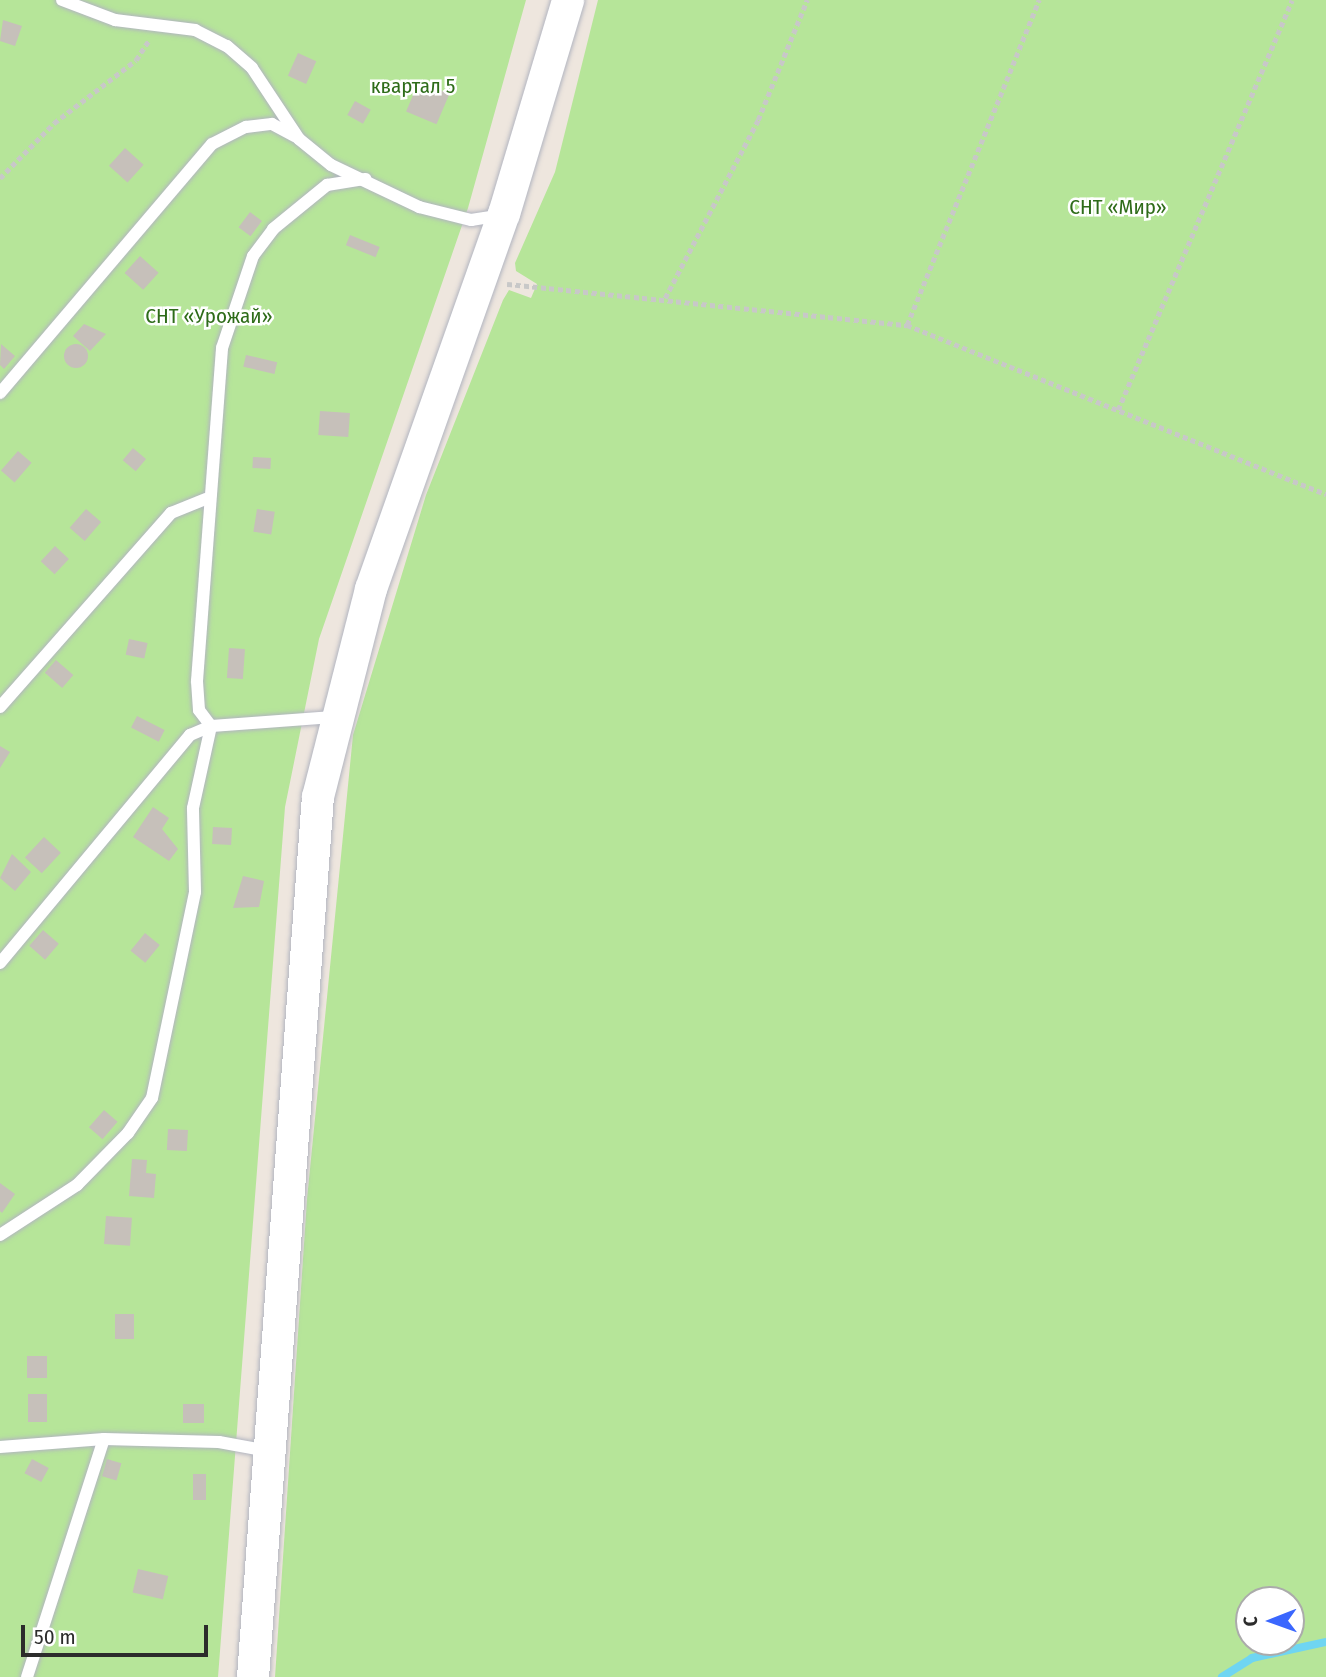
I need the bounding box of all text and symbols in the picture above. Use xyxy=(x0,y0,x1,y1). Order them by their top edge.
park label: квартал 5 xyxy=(371,73,455,99)
park label: СНТ «Мир» xyxy=(1069,194,1167,220)
park label: СНТ «Урожай» xyxy=(145,303,273,329)
north arrow xyxy=(1235,1586,1305,1656)
scale bar xyxy=(24,1610,212,1654)
text: С xyxy=(1239,1616,1262,1627)
text: 50 m xyxy=(34,1624,76,1650)

